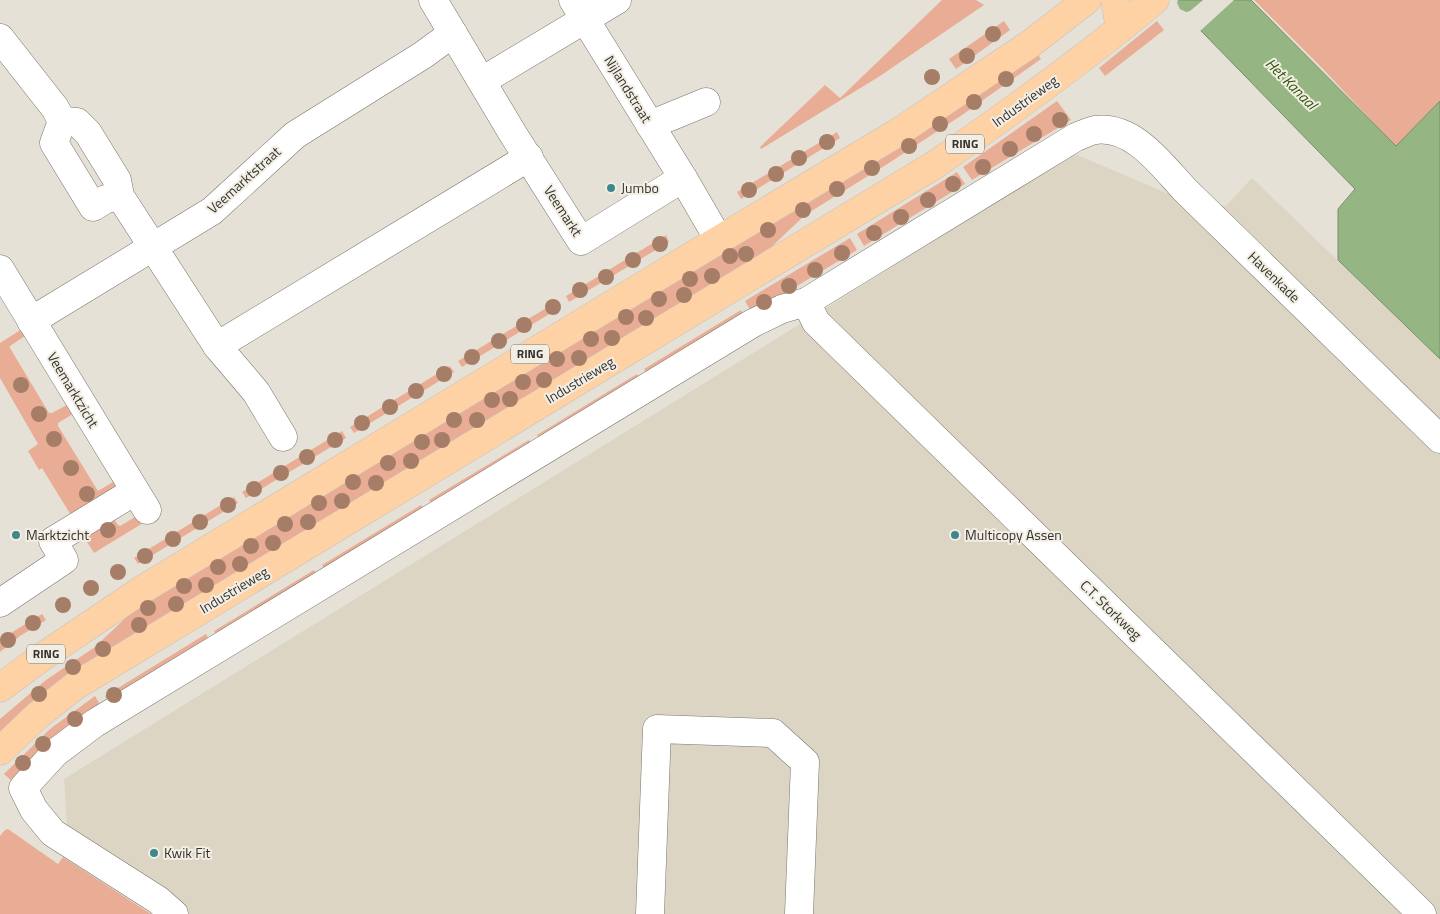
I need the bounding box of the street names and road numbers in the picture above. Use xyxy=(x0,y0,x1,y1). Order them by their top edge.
street label: Nijlandstraat xyxy=(599,51,658,127)
street label: Industrieweg xyxy=(987,69,1062,132)
road number: RING xyxy=(946,134,984,154)
street label: Veemarktstraat xyxy=(202,141,285,218)
street label: Veemarkt xyxy=(539,181,588,240)
street label: Havenkade xyxy=(1243,246,1305,307)
road number: RING xyxy=(511,344,549,364)
street label: Veemarktzicht xyxy=(43,348,104,432)
street label: Industrieweg xyxy=(541,351,618,408)
street label: Industrieweg xyxy=(195,561,272,618)
street label: C.T. Storkweg xyxy=(1076,575,1147,644)
road number: RING xyxy=(27,644,65,664)

